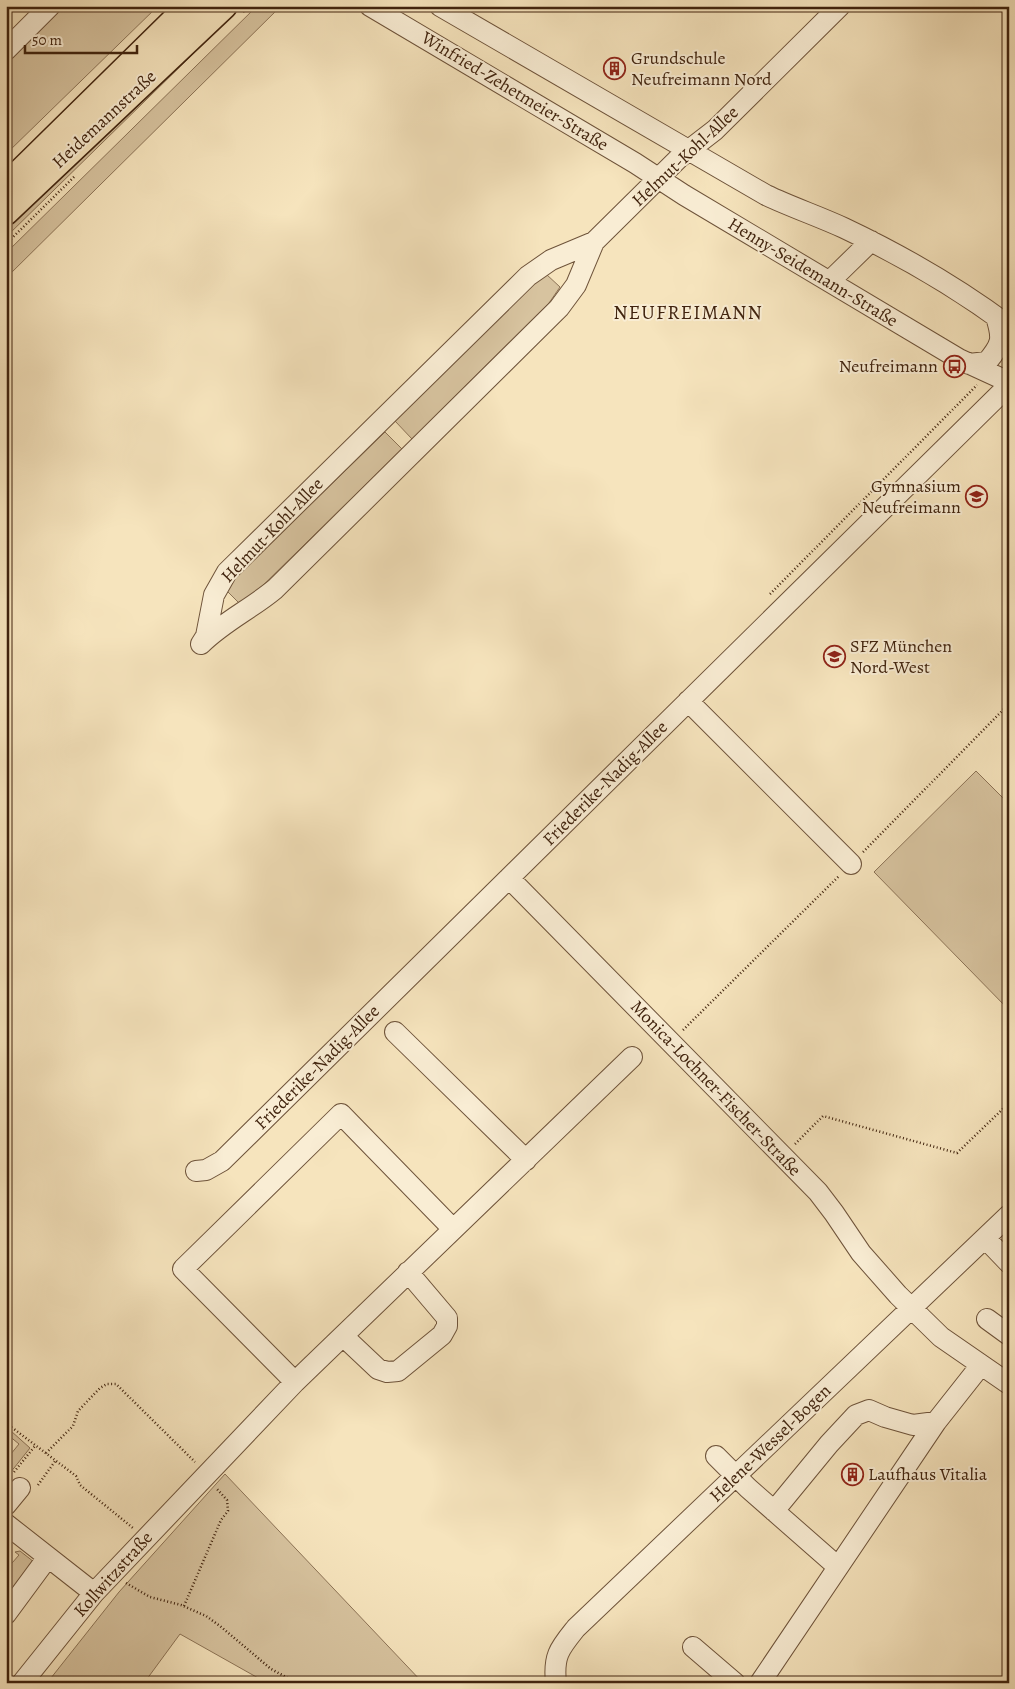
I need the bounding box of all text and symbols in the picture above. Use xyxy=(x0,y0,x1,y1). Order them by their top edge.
scale bar xyxy=(25,22,138,54)
street label: Winfried-Zehetmeier-Straße xyxy=(416,25,613,156)
text: 50 m xyxy=(32,30,62,50)
place label: Grundschule Neufreimann Nord xyxy=(631,46,772,91)
building icon: Grundschule Neufreimann Nord xyxy=(603,56,627,80)
street label: Heidemannstraße xyxy=(47,64,161,174)
street label: Helmut-Kohl-Allee xyxy=(627,100,743,212)
street label: Henny-Seidemann-Straße xyxy=(724,212,902,332)
district label: NEUFREIMANN xyxy=(613,299,763,326)
place label: Neufreimann xyxy=(839,354,938,378)
bus stop icon: Neufreimann xyxy=(942,354,966,378)
street label: Helmut-Kohl-Allee xyxy=(216,472,328,588)
place label: Gymnasium Neufreimann xyxy=(862,474,961,519)
school or university icon: Gymnasium Neufreimann xyxy=(965,484,989,508)
place label: SFZ München Nord-West xyxy=(850,634,952,679)
school or university icon: SFZ München Nord-West xyxy=(822,644,846,668)
street label: Friederike-Nadig-Allee xyxy=(537,715,673,851)
street label: Monica-Lochner-Fischer-Straße xyxy=(625,995,807,1181)
street label: Friederike-Nadig-Allee xyxy=(249,999,385,1135)
street label: Helene-Wessel-Bogen xyxy=(704,1379,836,1507)
building icon: Laufhaus Vitalia xyxy=(840,1462,864,1486)
place label: Laufhaus Vitalia xyxy=(868,1462,988,1486)
street label: Kollwitzstraße xyxy=(68,1526,158,1622)

